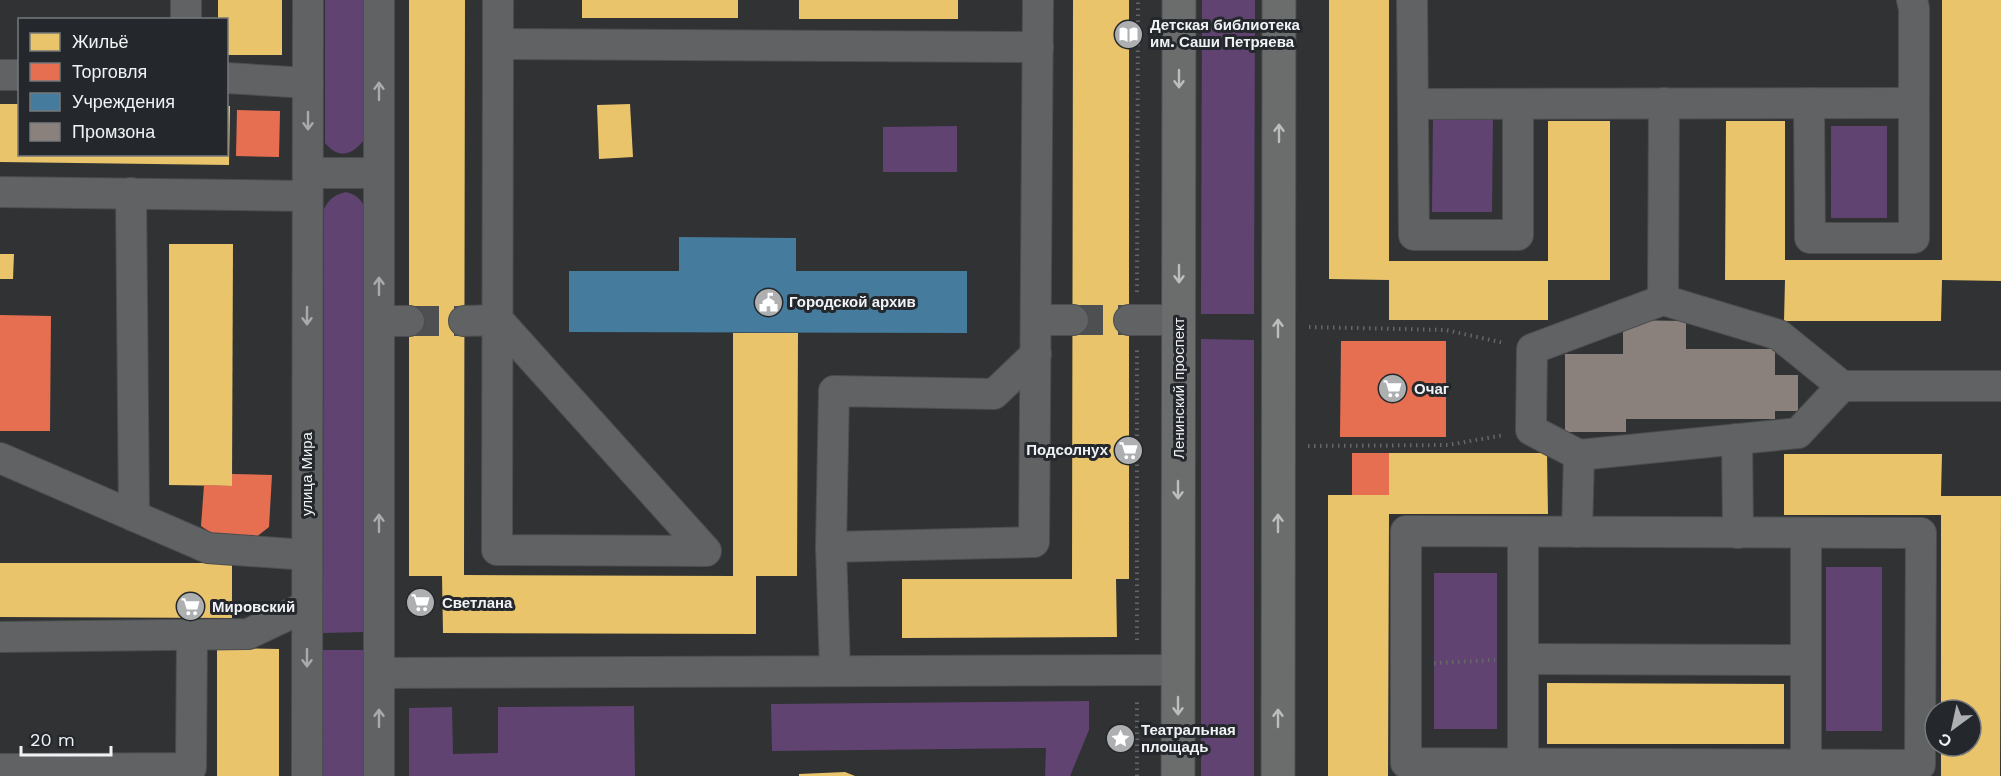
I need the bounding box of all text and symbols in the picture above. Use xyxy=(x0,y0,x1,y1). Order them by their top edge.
place label: Детская библиотека им. Саши Петряева xyxy=(1150,16,1301,51)
legend xyxy=(18,18,228,156)
library icon: Детская библиотека им. Саши Петряева xyxy=(1113,18,1145,50)
text: Жильё xyxy=(72,31,129,52)
text: Торговля xyxy=(72,61,147,82)
one-way arrow xyxy=(1173,69,1185,89)
one-way arrow xyxy=(373,81,385,101)
text: Учреждения xyxy=(72,91,175,112)
one-way arrow xyxy=(302,111,314,131)
text: Промзона xyxy=(72,121,156,142)
one-way arrow xyxy=(1273,123,1285,143)
one-way arrow xyxy=(1173,264,1185,284)
one-way arrow xyxy=(373,276,385,296)
public building icon: Городской архив xyxy=(752,286,784,318)
place label: Городской архив xyxy=(789,293,916,311)
one-way arrow xyxy=(301,306,313,326)
street label: Ленинский проспект xyxy=(1170,317,1188,459)
one-way arrow xyxy=(1272,318,1284,338)
supermarket icon: Очаг xyxy=(1377,373,1409,405)
place label: Очаг xyxy=(1414,380,1449,398)
street label: улица Мира xyxy=(298,431,316,516)
supermarket icon: Подсолнух xyxy=(1113,434,1145,466)
place label: Подсолнух xyxy=(1026,441,1109,459)
one-way arrow xyxy=(1172,480,1184,500)
one-way arrow xyxy=(373,513,385,533)
one-way arrow xyxy=(1272,513,1284,533)
supermarket icon: Светлана xyxy=(405,587,437,619)
supermarket icon: Мировский xyxy=(175,591,207,623)
place label: Светлана xyxy=(442,594,513,612)
place label: Мировский xyxy=(212,598,295,616)
one-way arrow xyxy=(301,648,313,668)
one-way arrow xyxy=(1172,696,1184,716)
north arrow xyxy=(1923,698,1983,758)
one-way arrow xyxy=(373,708,385,728)
one-way arrow xyxy=(1272,708,1284,728)
scale bar xyxy=(21,719,111,757)
place label: Театральная площадь xyxy=(1141,721,1236,756)
place icon: Театральная площадь xyxy=(1104,723,1136,755)
text: 20 m xyxy=(30,729,75,750)
text: С xyxy=(1935,729,1955,751)

